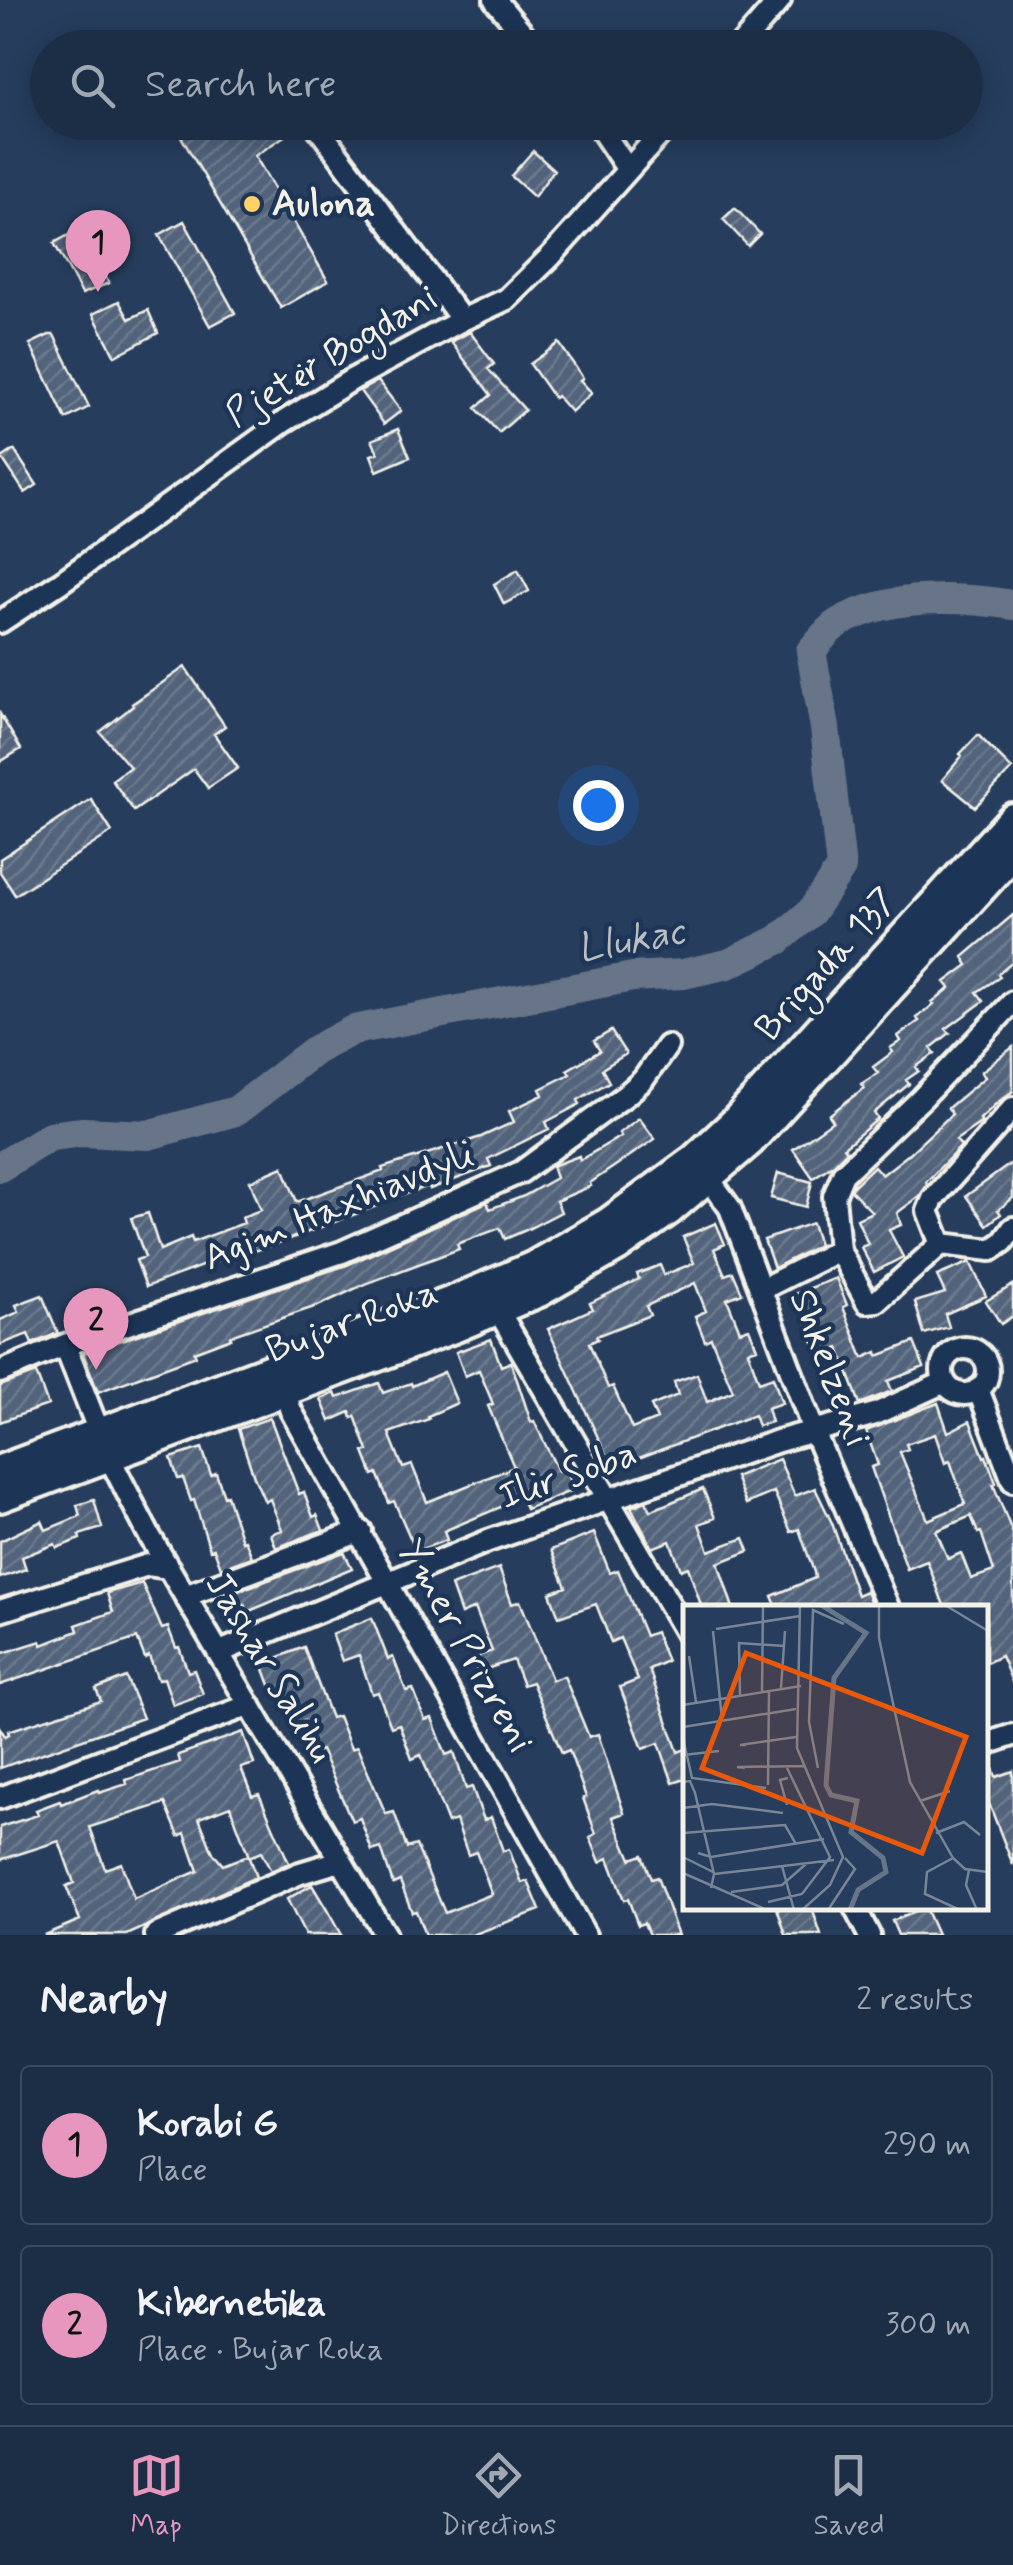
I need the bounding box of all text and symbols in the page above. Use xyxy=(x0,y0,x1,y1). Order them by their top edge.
search box xyxy=(30,30,983,140)
icon: search xyxy=(65,58,120,113)
text: Search here xyxy=(145,61,336,110)
place label: Aulona xyxy=(272,180,375,229)
marker: Aulona xyxy=(241,193,263,215)
pin: 1 xyxy=(66,210,130,292)
street label: Pjetër Bogdani xyxy=(217,274,449,443)
your location xyxy=(573,780,624,831)
street label: Brigada 137 xyxy=(745,878,912,1055)
water label: Llukac xyxy=(573,906,690,976)
street label: Agim Haxhiavdyli xyxy=(196,1130,482,1284)
street label: Bujar Roka xyxy=(259,1268,445,1376)
street label: Shkelzeni xyxy=(777,1283,881,1453)
pin: 2 xyxy=(64,1288,128,1370)
street label: Ilir Soba xyxy=(493,1430,643,1522)
street label: Ymer Prizreni xyxy=(386,1530,544,1762)
street label: Jashar Salihu xyxy=(193,1564,345,1772)
inset map xyxy=(683,1605,988,1910)
text: Nearby xyxy=(40,1973,168,2028)
text: 2 results xyxy=(856,1979,973,2021)
text: Korabi G xyxy=(137,2100,278,2149)
text: 1 xyxy=(67,2124,82,2166)
text: 290 m xyxy=(883,2124,971,2166)
text: Place xyxy=(137,2149,207,2191)
text: Kibernetika xyxy=(137,2280,326,2329)
text: 2 xyxy=(67,2304,82,2346)
text: 300 m xyxy=(885,2304,971,2346)
text: Place · Bujar Roka xyxy=(137,2329,383,2371)
tab: Map xyxy=(129,2448,184,2545)
tab: Directions xyxy=(441,2448,556,2545)
tab: Saved xyxy=(814,2448,884,2545)

